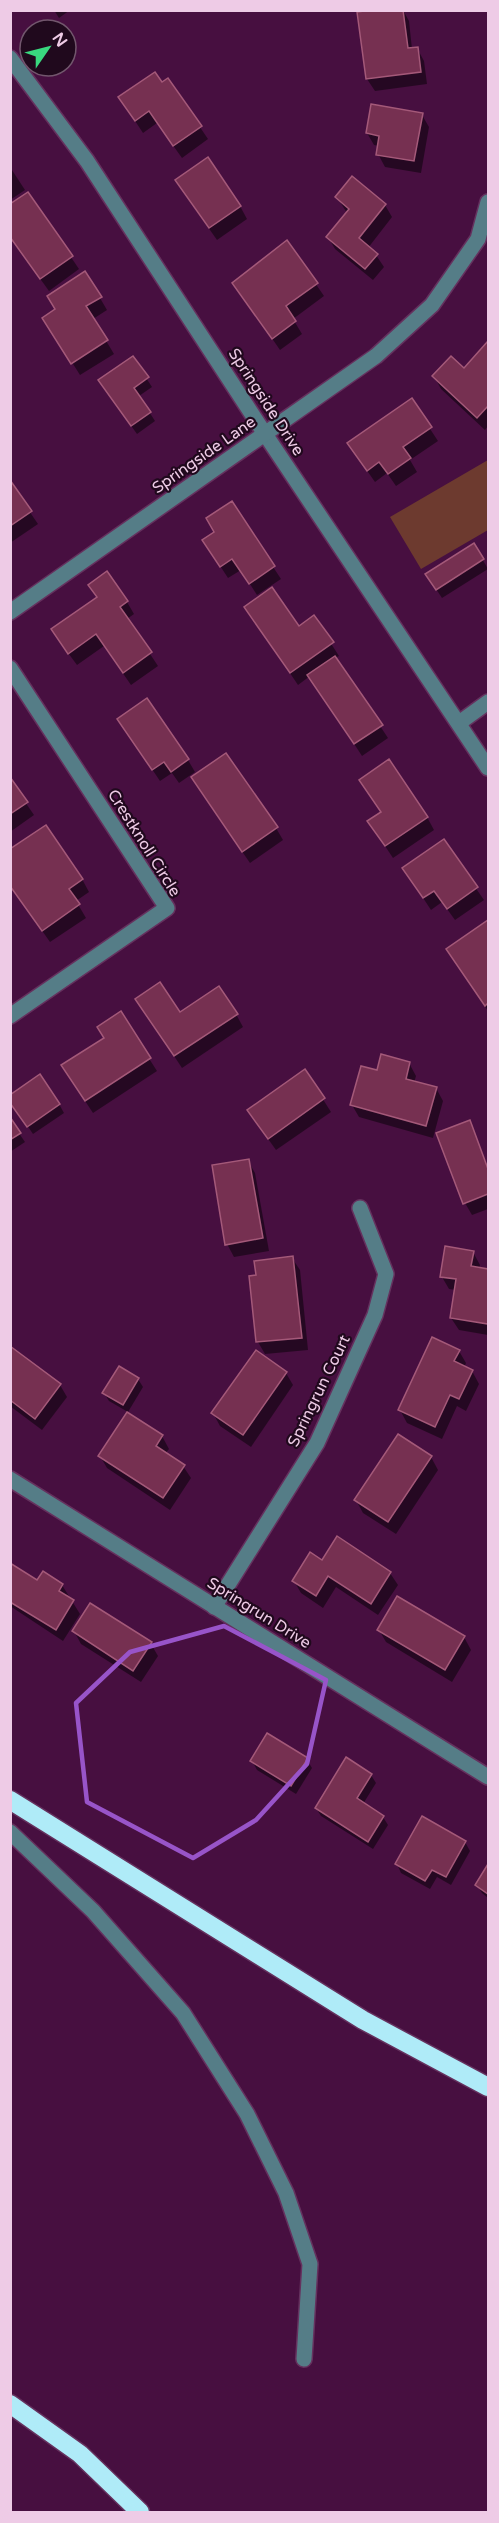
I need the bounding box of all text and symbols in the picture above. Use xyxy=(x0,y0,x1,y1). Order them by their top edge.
north arrow xyxy=(18,18,78,78)
text: N xyxy=(48,29,71,51)
street label: Springside Drive xyxy=(224,344,308,460)
street label: Springside Lane xyxy=(148,412,260,498)
street label: Crestknoll Circle xyxy=(103,786,185,900)
street label: Springrun Court xyxy=(283,1332,355,1450)
street label: Springrun Drive xyxy=(203,1573,315,1653)

